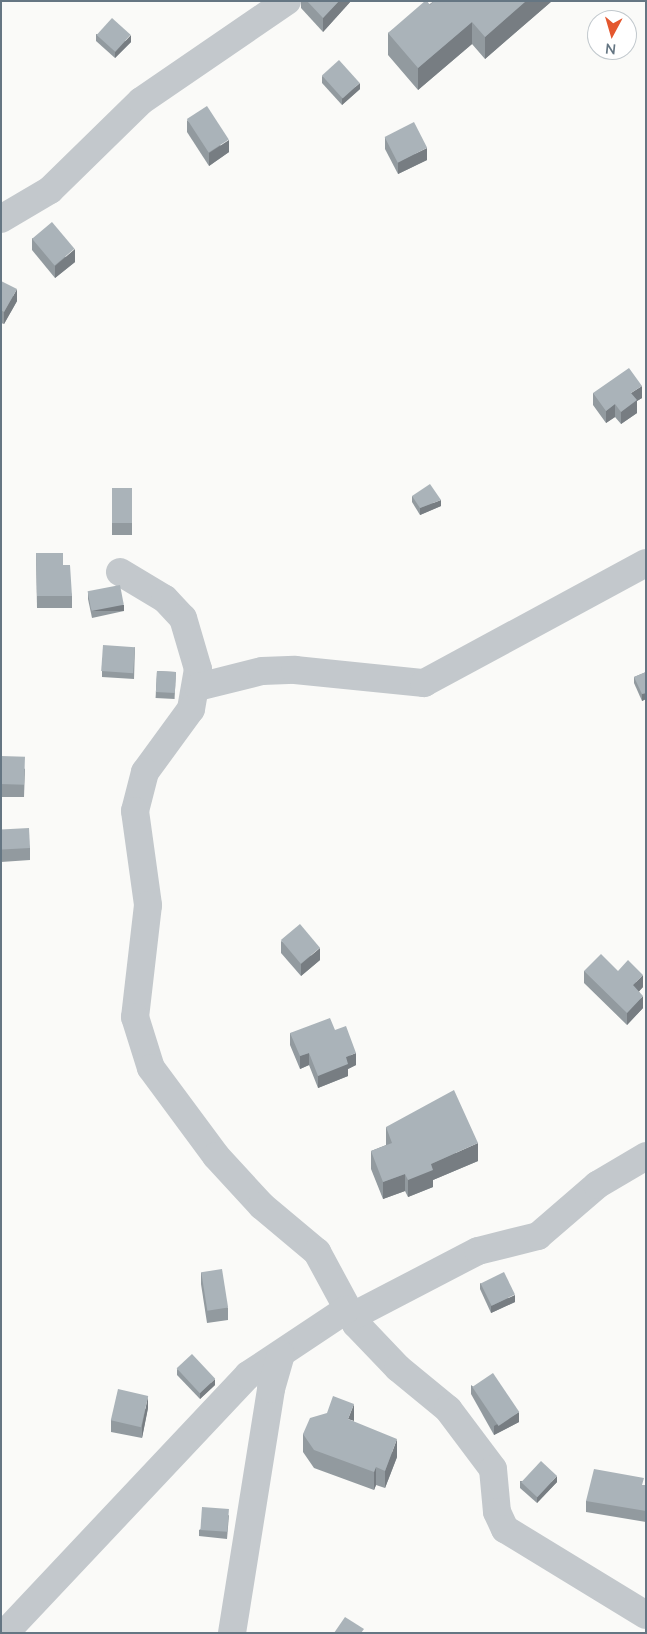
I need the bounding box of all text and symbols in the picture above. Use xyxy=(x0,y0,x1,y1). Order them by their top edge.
north arrow xyxy=(587,10,637,60)
text: N xyxy=(604,40,617,58)

